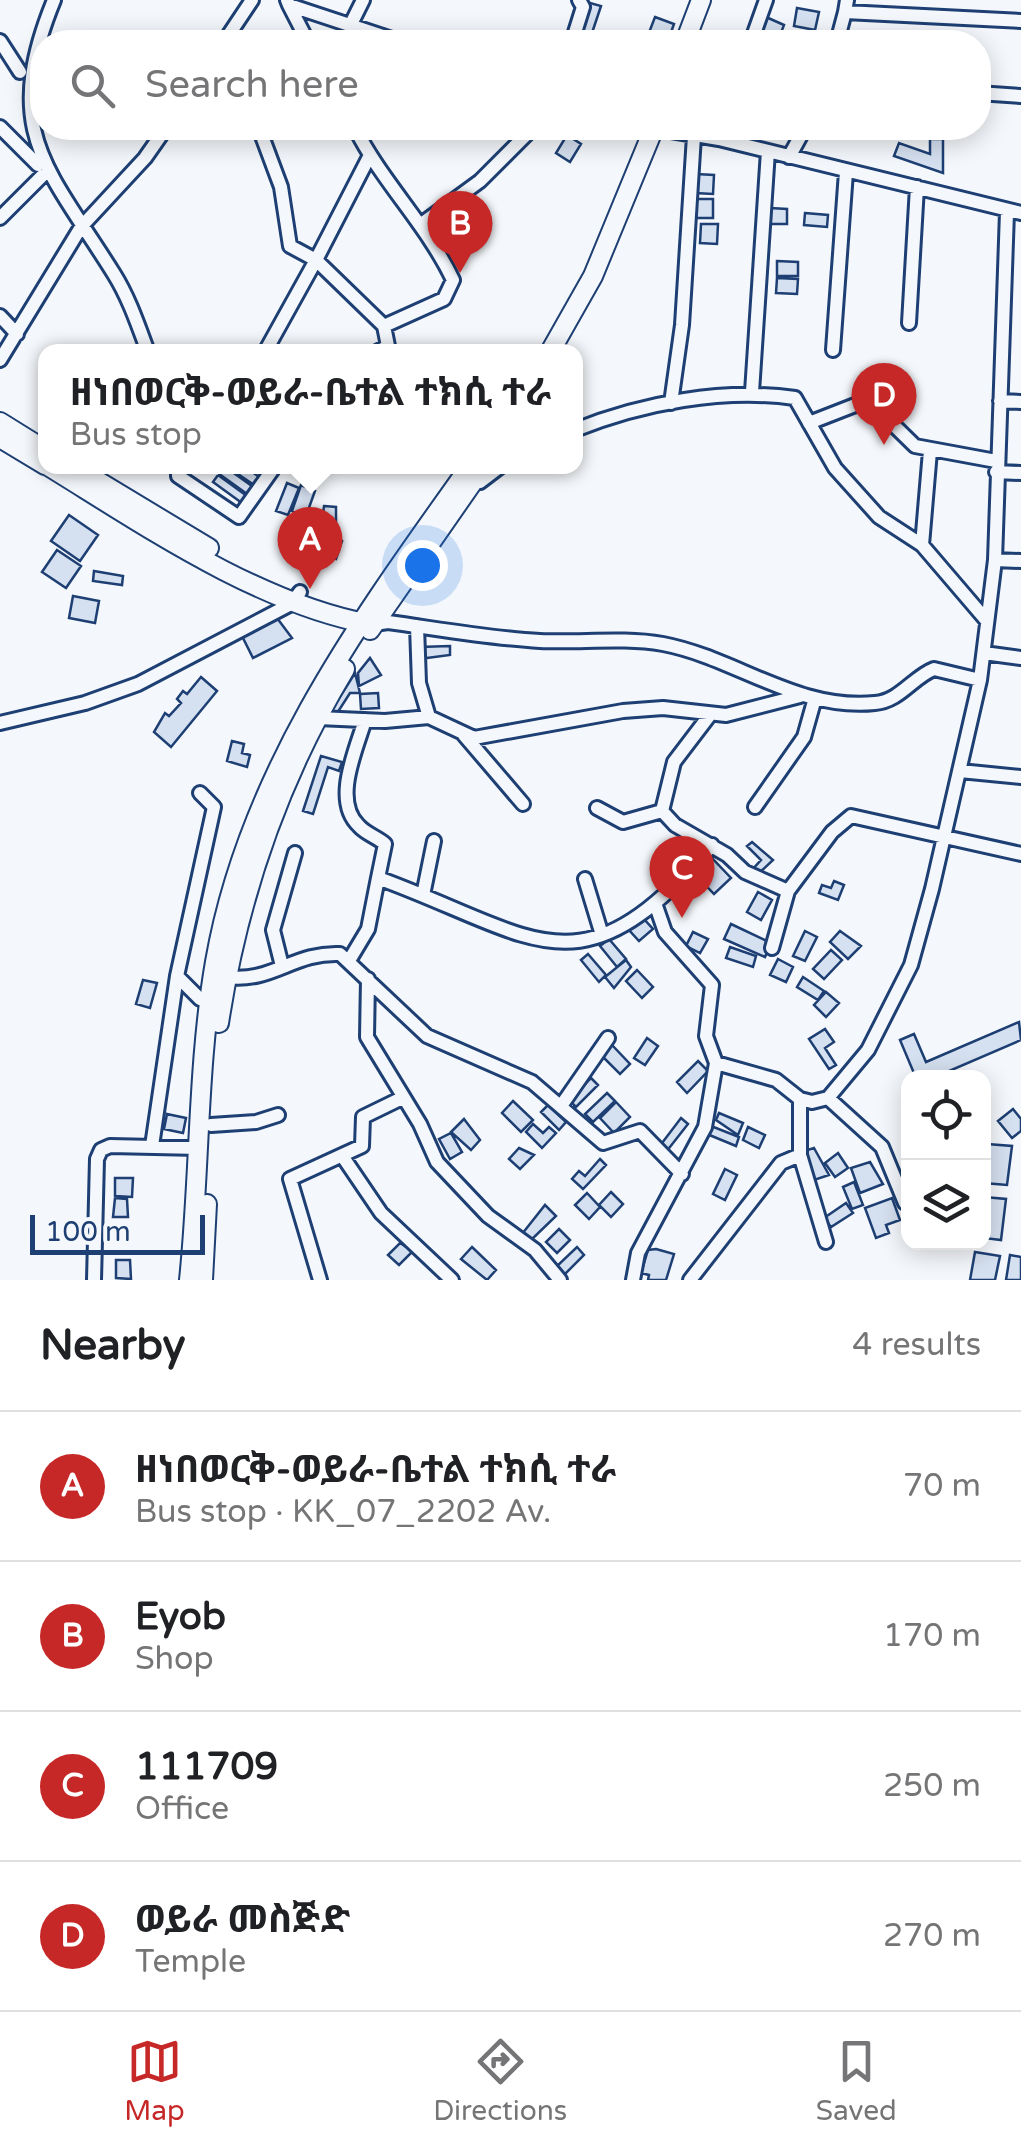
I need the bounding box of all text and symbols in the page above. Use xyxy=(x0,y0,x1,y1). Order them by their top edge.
search box xyxy=(30,30,991,140)
icon: search xyxy=(65,58,120,113)
text: Search here xyxy=(145,62,359,108)
pin: B xyxy=(428,190,492,273)
popup xyxy=(38,344,583,474)
pin: D xyxy=(852,362,916,445)
text: ዘነበወርቅ-ወይራ-ቤተል ተክሲ ተራ xyxy=(70,370,551,416)
text: Bus stop xyxy=(70,416,202,454)
pin: A xyxy=(278,506,342,589)
your location xyxy=(397,540,448,591)
pin: C xyxy=(650,836,714,918)
map controls xyxy=(901,1070,991,1250)
button: locate xyxy=(901,1070,991,1160)
button: layers xyxy=(901,1160,991,1250)
scale bar xyxy=(30,1210,205,1254)
text: 100 m xyxy=(45,1215,131,1249)
text: Nearby xyxy=(40,1320,185,1371)
text: 4 results xyxy=(852,1326,981,1364)
text: ዘነበወርቅ-ወይራ-ቤተል ተክሲ ተራ xyxy=(135,1447,616,1493)
text: A xyxy=(61,1467,84,1505)
text: 70 m xyxy=(903,1467,981,1505)
text: Bus stop · KK_07_2202 Av. xyxy=(135,1493,551,1531)
text: Eyob xyxy=(135,1594,226,1640)
text: B xyxy=(61,1617,84,1655)
text: 170 m xyxy=(883,1617,981,1655)
text: Shop xyxy=(135,1640,214,1678)
text: 111709 xyxy=(135,1744,278,1790)
text: C xyxy=(61,1767,84,1805)
text: 250 m xyxy=(883,1767,981,1805)
text: Office xyxy=(135,1790,229,1828)
text: ወይራ መስጅድ xyxy=(135,1897,350,1943)
text: D xyxy=(60,1917,85,1955)
text: 270 m xyxy=(883,1917,981,1955)
text: Temple xyxy=(135,1943,246,1981)
tab: Map xyxy=(124,2034,185,2128)
tab: Directions xyxy=(433,2034,567,2128)
tab: Saved xyxy=(816,2034,897,2128)

